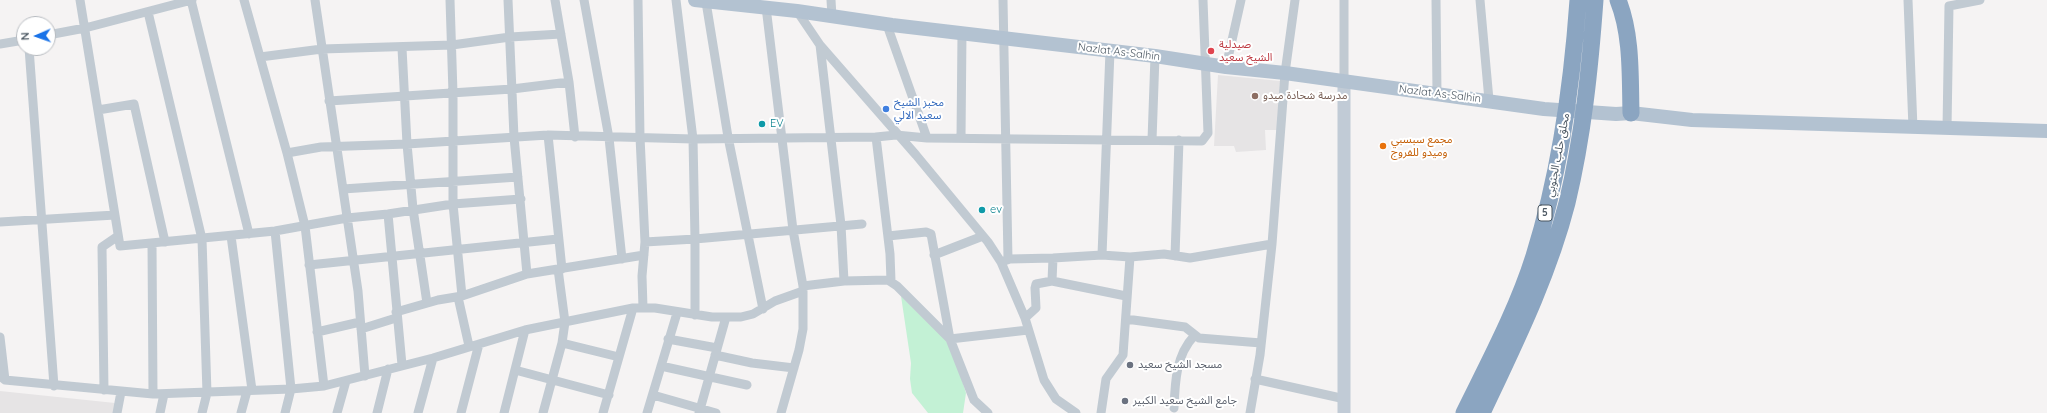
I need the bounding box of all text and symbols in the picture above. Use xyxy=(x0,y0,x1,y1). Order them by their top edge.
north arrow xyxy=(16,16,56,56)
text: N xyxy=(18,32,32,41)
place label: صيدلية الشيخ سعيد xyxy=(1219,38,1272,64)
street label: Nazlat As-Salhin xyxy=(1077,40,1161,64)
marker: صيدلية الشيخ سعيد xyxy=(1206,46,1216,56)
street label: Nazlat As-Salhin xyxy=(1398,82,1482,106)
place label: مدرسة شحادة ميدو xyxy=(1263,89,1347,103)
marker: مدرسة شحادة ميدو xyxy=(1250,91,1260,101)
place label: مخبز الشيخ سعيد الالي xyxy=(894,96,944,122)
marker: مخبز الشيخ سعيد الالي xyxy=(881,104,891,114)
street label: محلق حلب الجنوبي xyxy=(1543,112,1573,198)
place label: EV xyxy=(770,117,784,131)
marker: EV xyxy=(757,119,767,129)
place label: مجمع سبسبي وميدو للفروج xyxy=(1391,133,1453,159)
marker: مجمع سبسبي وميدو للفروج xyxy=(1378,141,1388,151)
place label: ev xyxy=(990,203,1002,217)
marker: ev xyxy=(977,205,987,215)
road number: 5 xyxy=(1538,205,1552,221)
place label: مسجد الشيخ سعيد xyxy=(1138,358,1222,372)
marker: مسجد الشيخ سعيد xyxy=(1125,360,1135,370)
place label: جامع الشيخ سعيد الكبير xyxy=(1133,394,1237,408)
marker: جامع الشيخ سعيد الكبير xyxy=(1120,396,1130,406)

